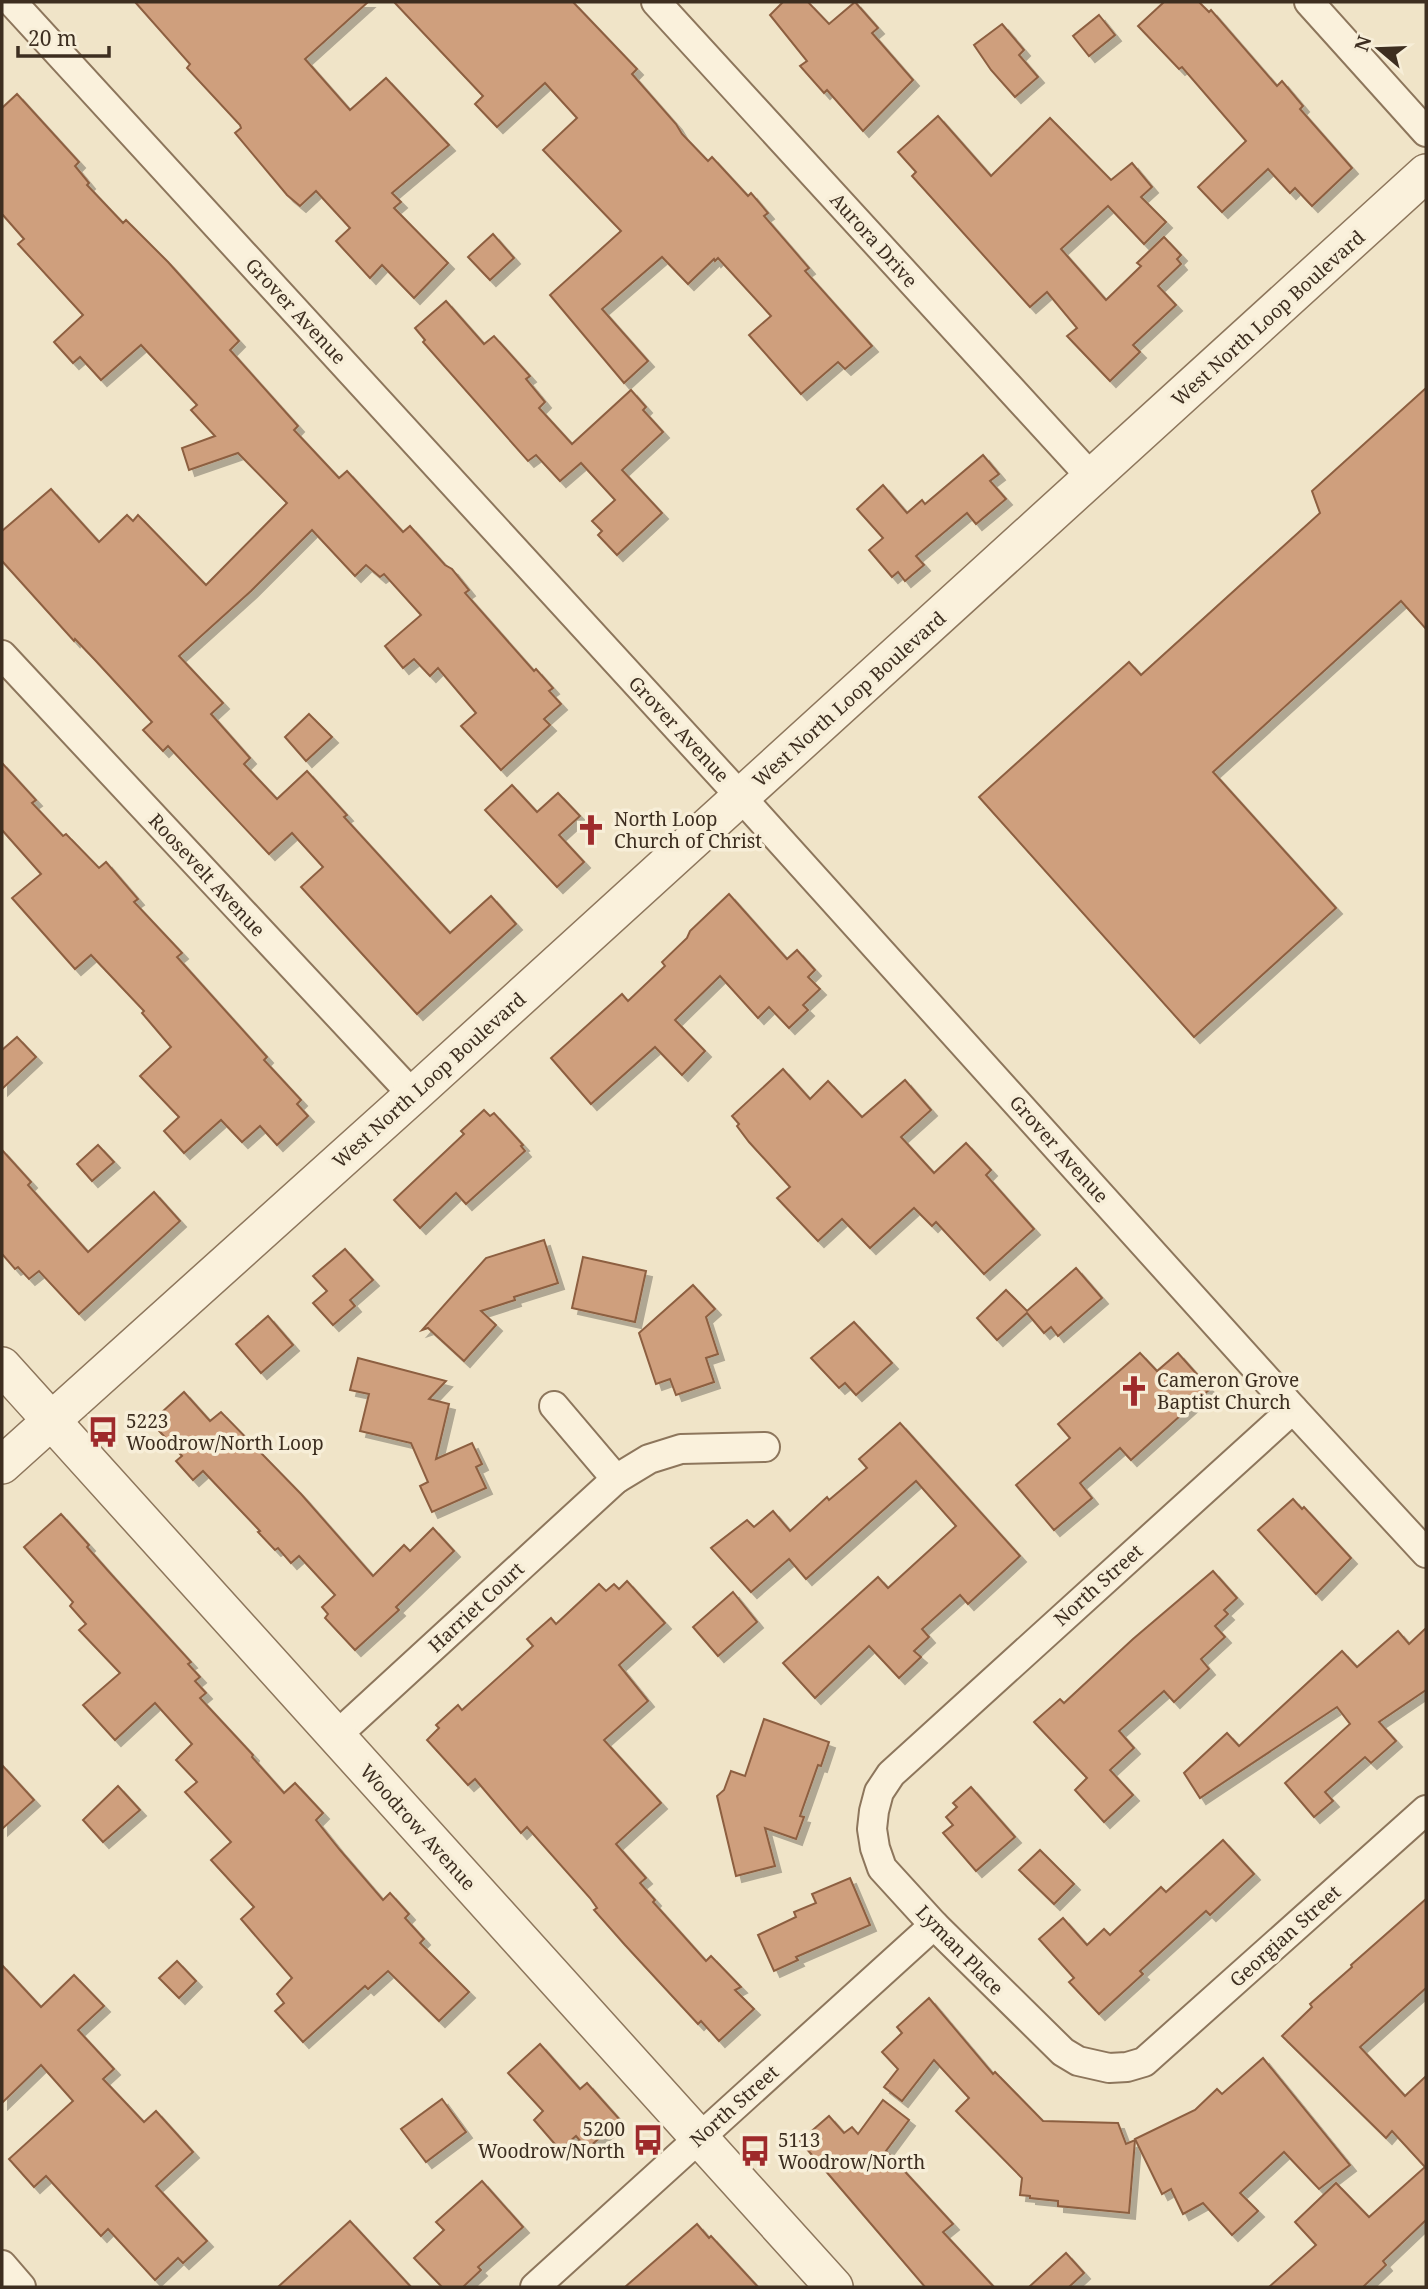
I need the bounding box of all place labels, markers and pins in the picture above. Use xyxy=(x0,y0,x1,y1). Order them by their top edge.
place label: North Loop Church of Christ xyxy=(614,806,762,854)
church icon: North Loop Church of Christ xyxy=(574,813,608,847)
place label: Cameron Grove Baptist Church xyxy=(1157,1367,1299,1415)
church icon: Cameron Grove Baptist Church xyxy=(1117,1374,1151,1408)
place label: 5223 Woodrow/North Loop xyxy=(126,1408,324,1456)
bus stop icon: 5223 Woodrow/North Loop xyxy=(86,1415,120,1449)
place label: 5200 Woodrow/North xyxy=(478,2116,625,2164)
bus stop icon: 5200 Woodrow/North xyxy=(631,2123,665,2157)
place label: 5113 Woodrow/North xyxy=(778,2127,925,2175)
bus stop icon: 5113 Woodrow/North xyxy=(738,2134,772,2168)

